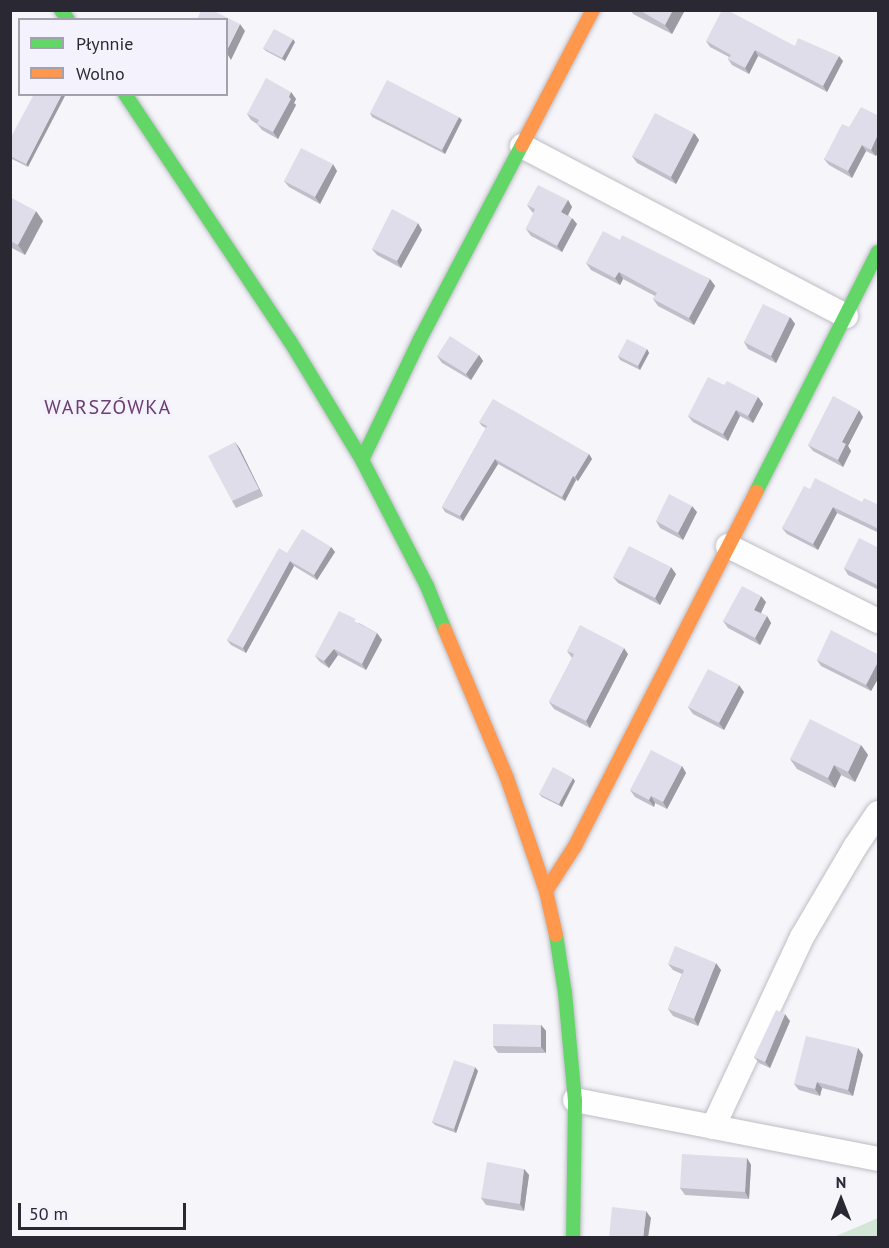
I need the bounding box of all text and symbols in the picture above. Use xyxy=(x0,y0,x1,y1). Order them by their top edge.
legend xyxy=(18,18,228,96)
text: Płynnie xyxy=(76,32,133,55)
text: Wolno xyxy=(76,62,125,85)
district label: WARSZÓWKA xyxy=(44,395,172,419)
north arrow xyxy=(811,1170,871,1230)
text: N xyxy=(836,1172,846,1192)
scale bar xyxy=(21,1191,189,1229)
text: 50 m xyxy=(29,1202,68,1225)

